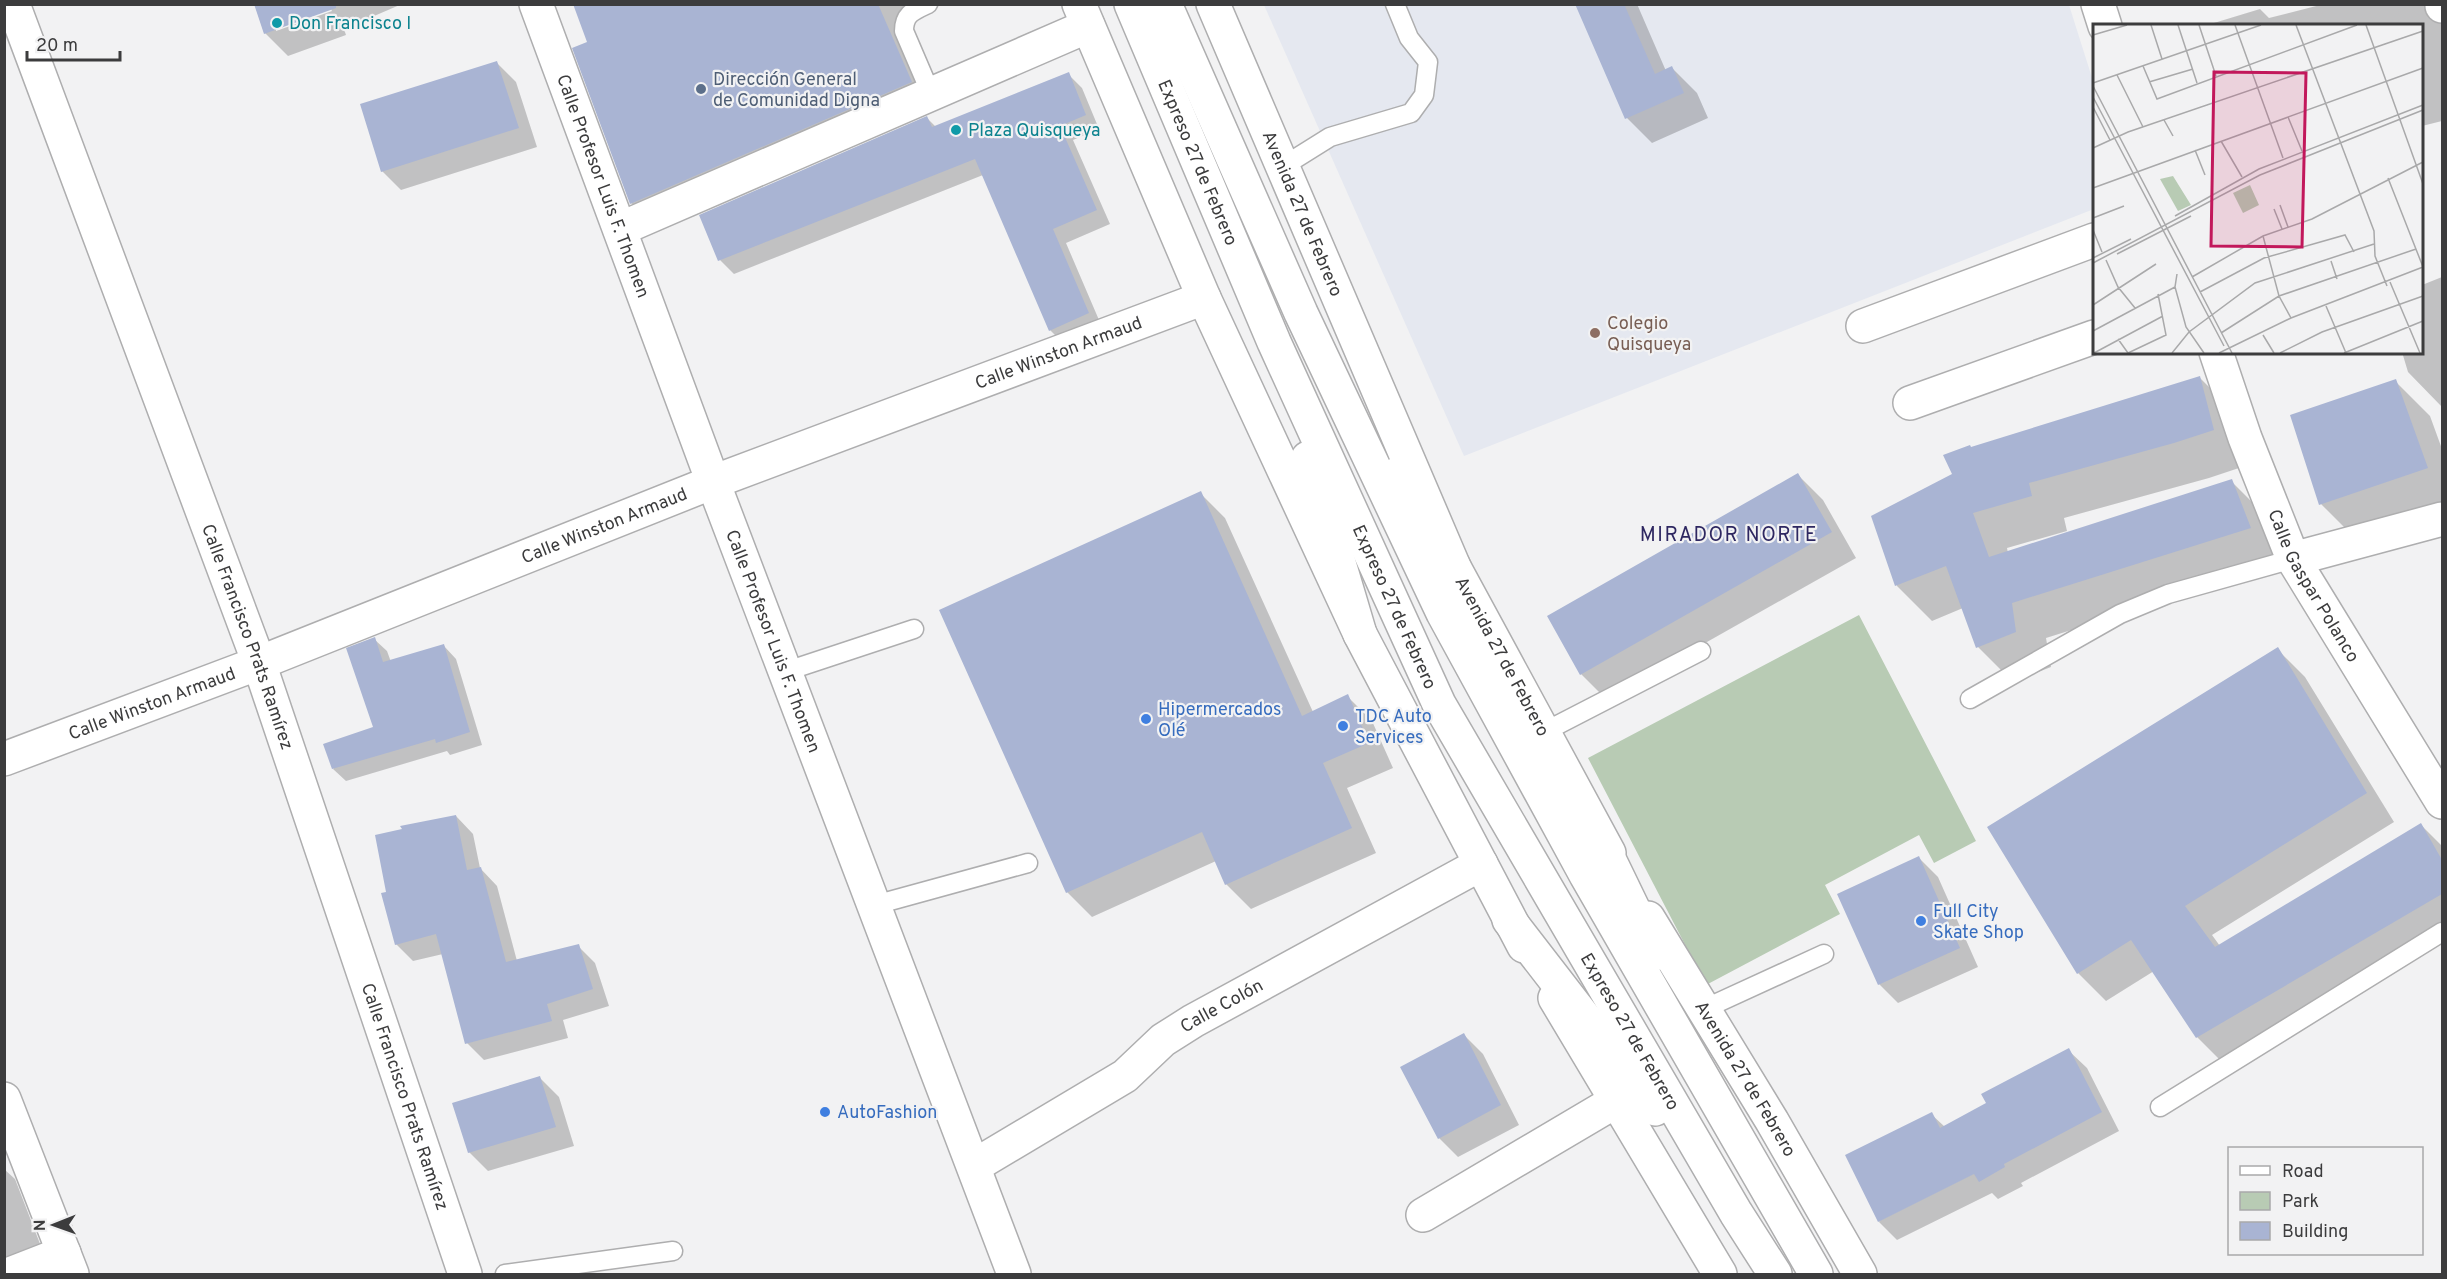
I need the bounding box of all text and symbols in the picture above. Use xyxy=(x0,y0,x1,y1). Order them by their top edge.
place label: Don Francisco I xyxy=(289,13,411,36)
marker: Don Francisco I xyxy=(270,16,284,30)
scale bar xyxy=(27,24,120,62)
inset map xyxy=(2093,24,2423,354)
text: 20 m xyxy=(36,35,78,58)
place label: Dirección General de Comunidad Digna xyxy=(713,69,880,113)
street label: Calle Profesor Luis F. Thomen xyxy=(550,71,654,301)
street label: Expreso 27 de Febrero xyxy=(1151,76,1242,250)
marker: Dirección General de Comunidad Digna xyxy=(694,82,708,96)
place label: Plaza Quisqueya xyxy=(968,120,1101,143)
marker: Plaza Quisqueya xyxy=(949,123,963,137)
street label: Avenida 27 de Febrero xyxy=(1256,128,1347,301)
street label: Calle Winston Armaud xyxy=(972,312,1146,396)
place label: Colegio Quisqueya xyxy=(1607,313,1691,357)
marker: Colegio Quisqueya xyxy=(1588,326,1602,340)
street label: Calle Winston Armaud xyxy=(518,483,691,570)
street label: Calle Gaspar Polanco xyxy=(2261,506,2364,667)
street label: Calle Francisco Prats Ramírez xyxy=(195,521,297,753)
street label: Expreso 27 de Febrero xyxy=(1346,522,1441,693)
district label: MIRADOR NORTE xyxy=(1640,523,1818,549)
street label: Calle Profesor Luis F. Thomen xyxy=(719,527,825,756)
street label: Avenida 27 de Febrero xyxy=(1449,573,1554,741)
street label: Calle Winston Armaud xyxy=(66,663,239,747)
place label: Hipermercados Olé xyxy=(1158,699,1281,743)
place label: TDC Auto Services xyxy=(1355,706,1432,750)
marker: Hipermercados Olé xyxy=(1139,712,1153,726)
marker: TDC Auto Services xyxy=(1336,719,1350,733)
place label: Full City Skate Shop xyxy=(1933,901,2024,945)
marker: Full City Skate Shop xyxy=(1914,914,1928,928)
street label: Expreso 27 de Febrero xyxy=(1574,949,1684,1115)
street label: Calle Colón xyxy=(1176,975,1268,1039)
street label: Calle Francisco Prats Ramírez xyxy=(355,980,453,1214)
street label: Avenida 27 de Febrero xyxy=(1688,997,1800,1161)
place label: AutoFashion xyxy=(837,1102,937,1125)
marker: AutoFashion xyxy=(818,1105,832,1119)
legend xyxy=(2228,1147,2423,1255)
text: Road xyxy=(2282,1161,2324,1184)
text: Park xyxy=(2282,1191,2319,1214)
north arrow xyxy=(24,1195,84,1255)
text: N xyxy=(31,1219,51,1231)
text: Building xyxy=(2282,1221,2348,1244)

